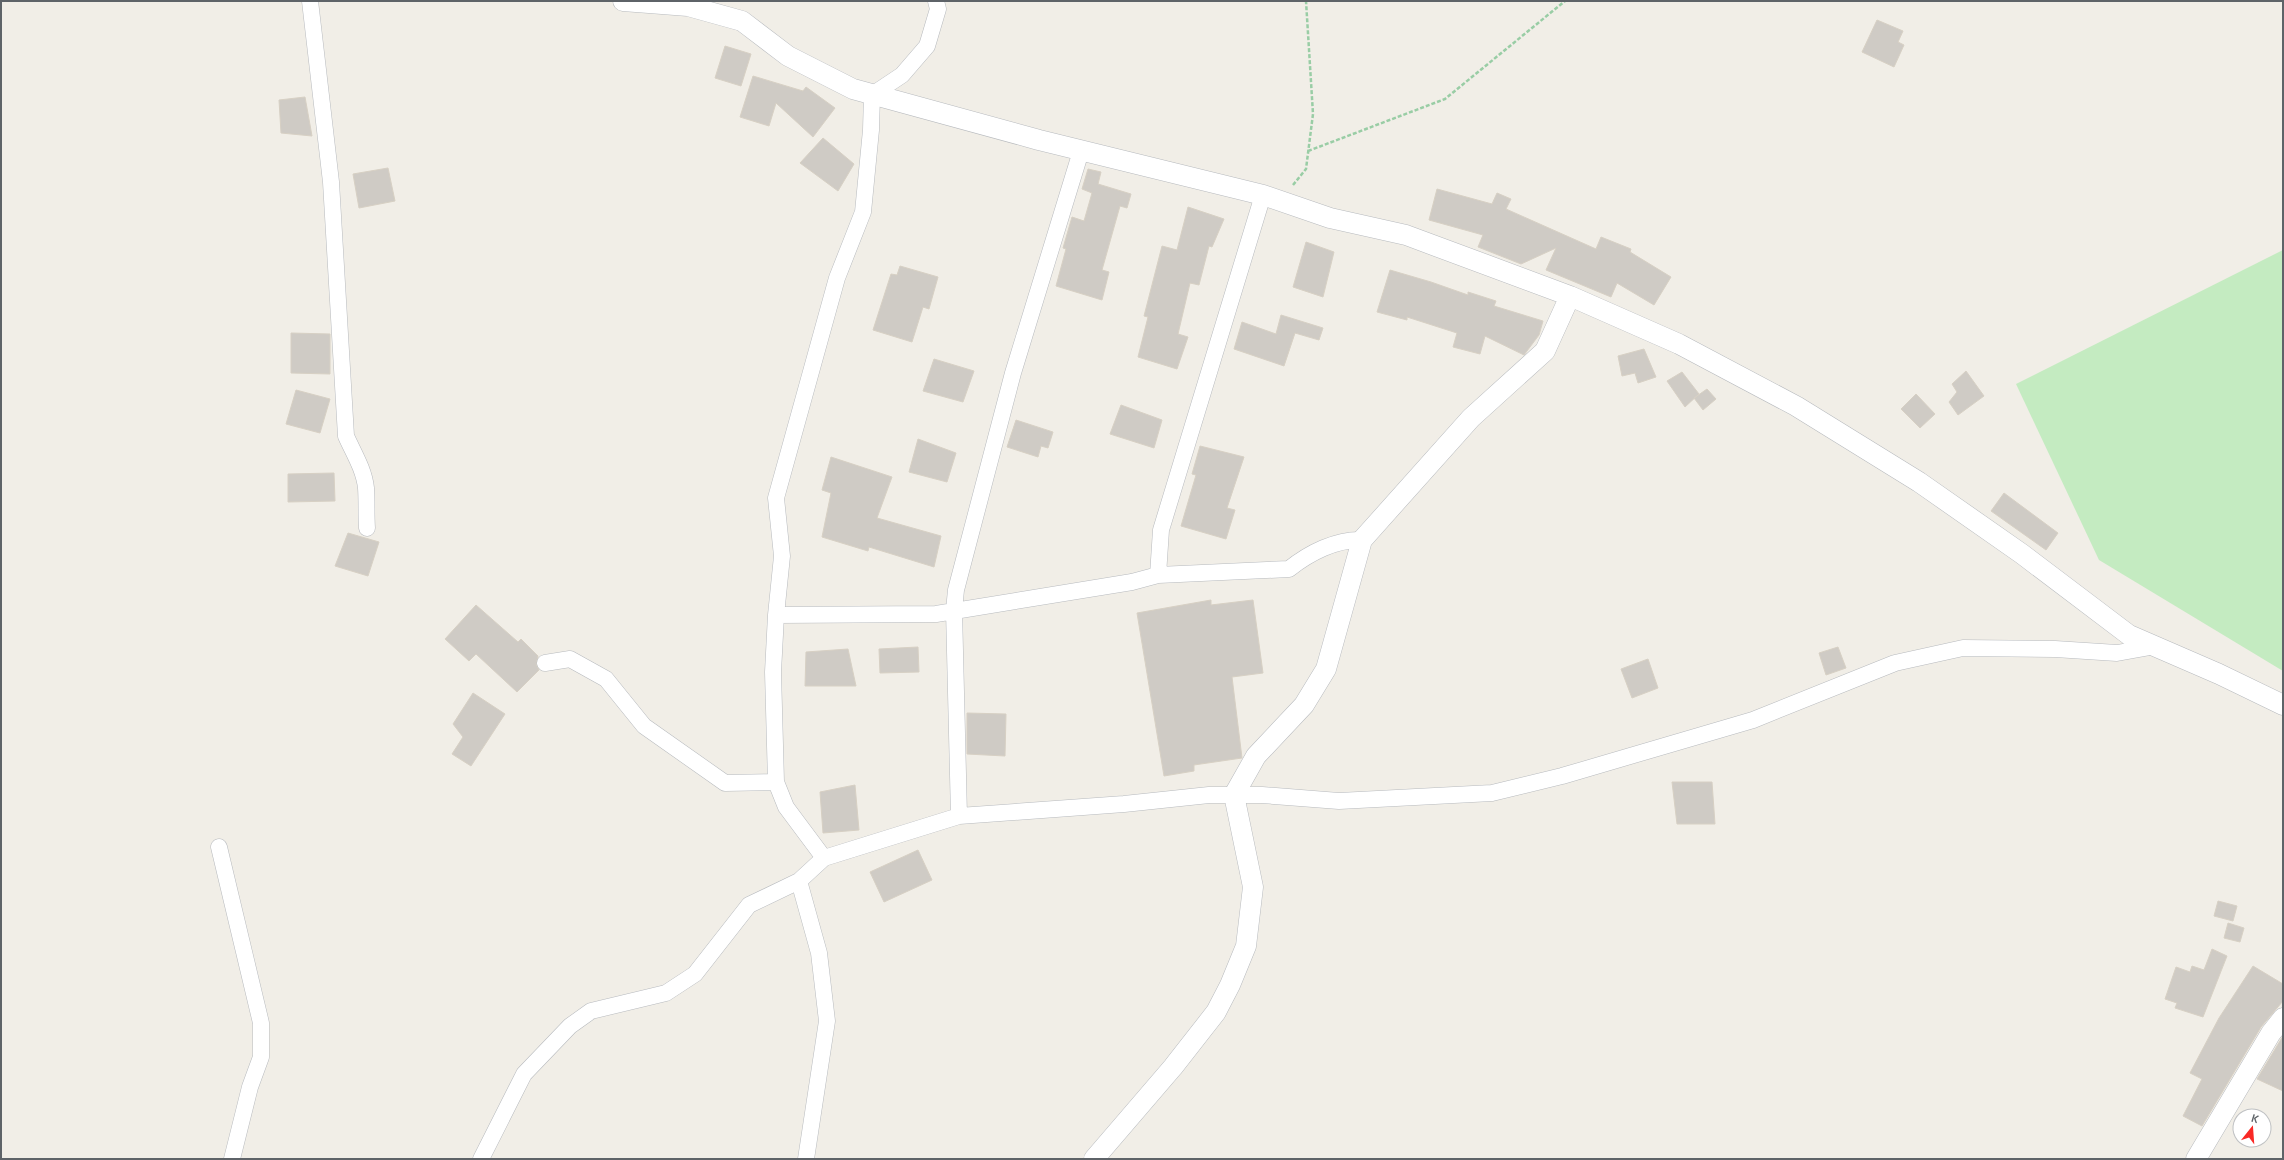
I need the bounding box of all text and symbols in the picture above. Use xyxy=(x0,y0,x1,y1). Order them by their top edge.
north arrow xyxy=(2232,1108,2272,1148)
text: K xyxy=(2250,1111,2260,1126)

